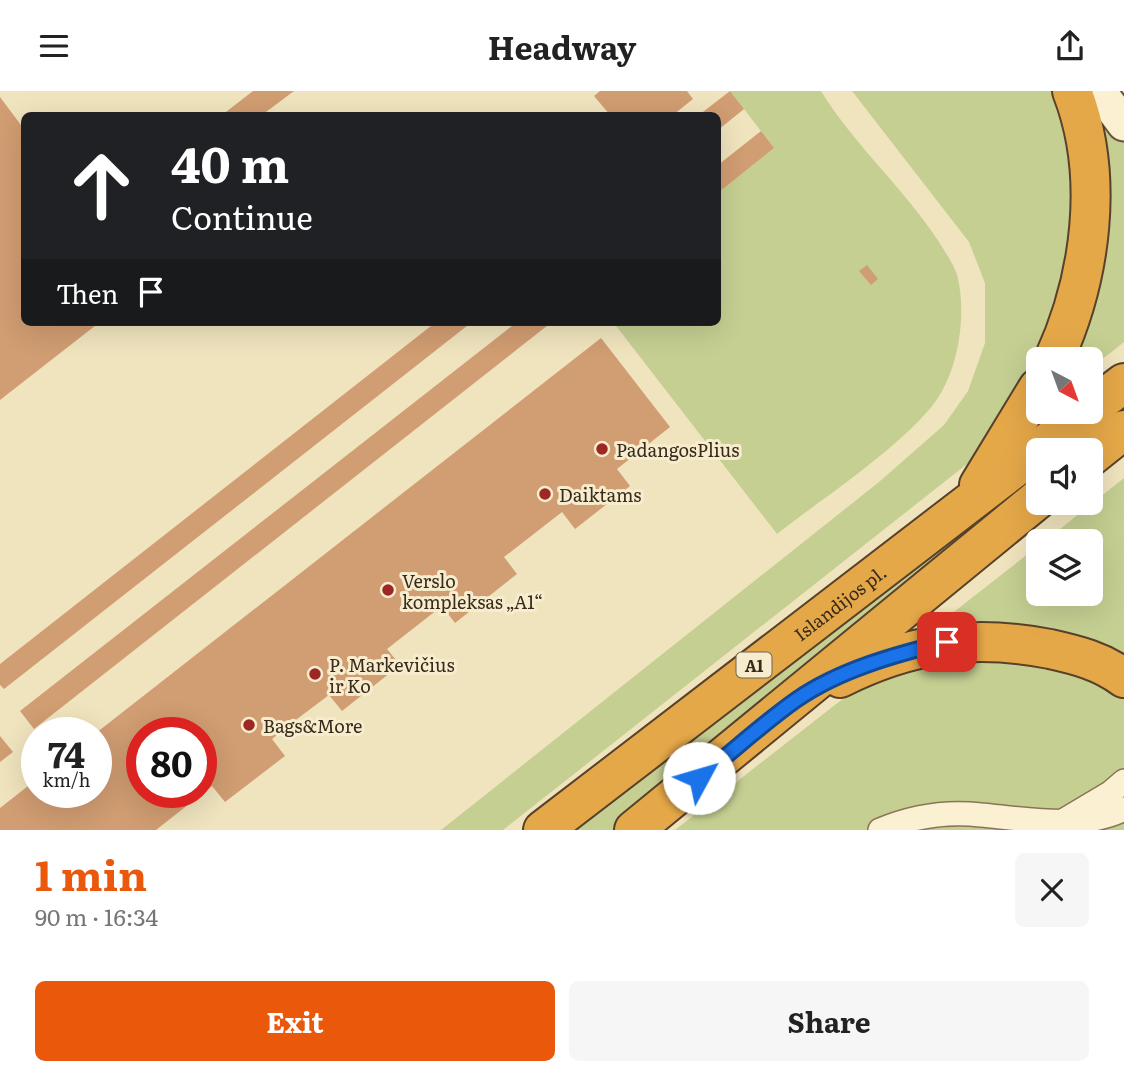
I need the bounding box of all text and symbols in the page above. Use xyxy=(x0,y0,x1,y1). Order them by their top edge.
text: Headway xyxy=(488,22,636,70)
icon: menu xyxy=(35,27,73,65)
icon: share xyxy=(1051,27,1089,65)
text: 40 m xyxy=(171,125,289,198)
icon: ahead xyxy=(56,140,147,231)
text: Continue xyxy=(171,192,313,240)
text: Then xyxy=(56,273,118,312)
icon: arrive xyxy=(132,273,170,311)
north arrow xyxy=(1026,347,1102,423)
map controls xyxy=(1026,347,1103,606)
place label: PadangosPlius xyxy=(616,436,739,463)
button: sound xyxy=(1026,438,1103,515)
marker: PadangosPlius xyxy=(594,441,610,457)
place label: Daiktams xyxy=(559,481,641,508)
marker: Daiktams xyxy=(537,486,553,502)
button: layers xyxy=(1026,529,1103,606)
street label: Islandijos pl. xyxy=(788,558,892,647)
place label: Verslo kompleksas „A1“ xyxy=(402,567,543,615)
marker: Verslo kompleksas „A1“ xyxy=(380,582,396,598)
pin xyxy=(917,612,977,672)
icon: arrive xyxy=(928,623,966,661)
place label: P. Markevičius ir Ko xyxy=(329,651,455,699)
road number: A1 xyxy=(736,653,772,677)
marker: P. Markevičius ir Ko xyxy=(307,666,323,682)
place label: Bags&More xyxy=(263,712,362,739)
speed limit sign: 80 xyxy=(126,717,217,808)
marker: Bags&More xyxy=(241,717,257,733)
text: 74 xyxy=(48,727,85,779)
position arrow xyxy=(662,741,736,815)
text: km/h xyxy=(43,766,90,793)
text: 1 min xyxy=(35,842,147,904)
button: close xyxy=(1015,853,1089,927)
text: 90 m · 16:34 xyxy=(35,899,158,933)
button: Exit xyxy=(35,981,555,1061)
button: Share xyxy=(569,981,1089,1061)

